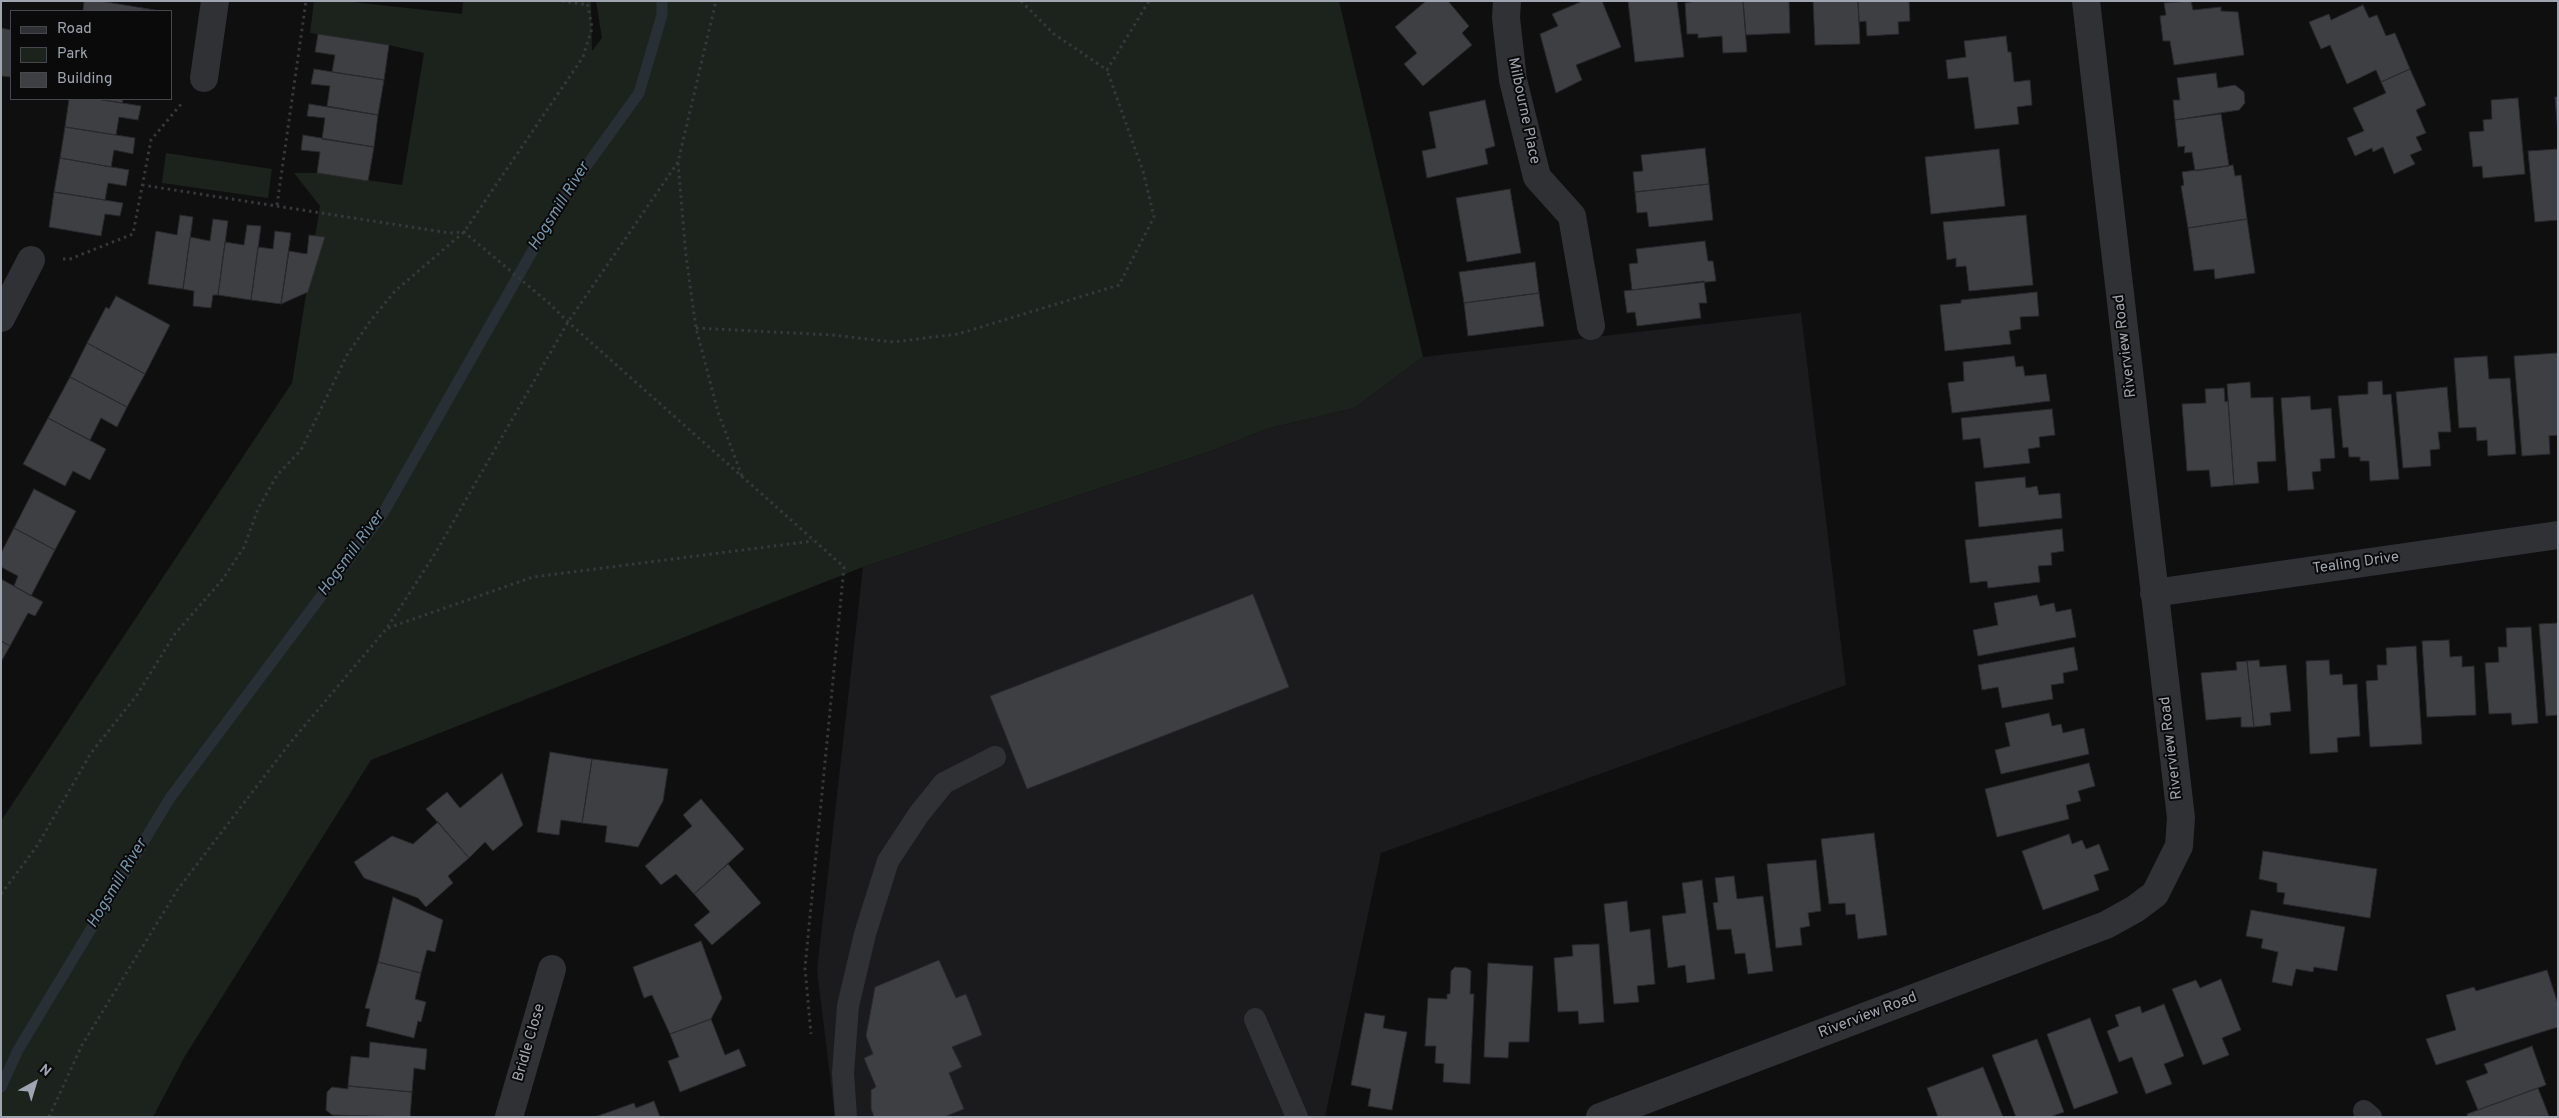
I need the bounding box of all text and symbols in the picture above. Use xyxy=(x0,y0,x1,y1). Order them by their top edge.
legend xyxy=(10,10,172,100)
text: Road xyxy=(57,20,92,39)
text: Park xyxy=(57,45,88,64)
street label: Milbourne Place xyxy=(1503,56,1543,166)
text: Building xyxy=(57,70,112,89)
water label: Hogsmill River xyxy=(525,159,595,255)
street label: Riverview Road xyxy=(2111,293,2141,399)
water label: Hogsmill River xyxy=(315,508,389,600)
street label: Tealing Drive xyxy=(2312,549,2400,579)
street label: Riverview Road xyxy=(2157,695,2187,801)
water label: Hogsmill River xyxy=(84,836,152,932)
street label: Riverview Road xyxy=(1816,989,1920,1043)
street label: Bridle Close xyxy=(510,1002,550,1084)
north arrow xyxy=(10,1058,60,1108)
text: N xyxy=(35,1061,54,1081)

